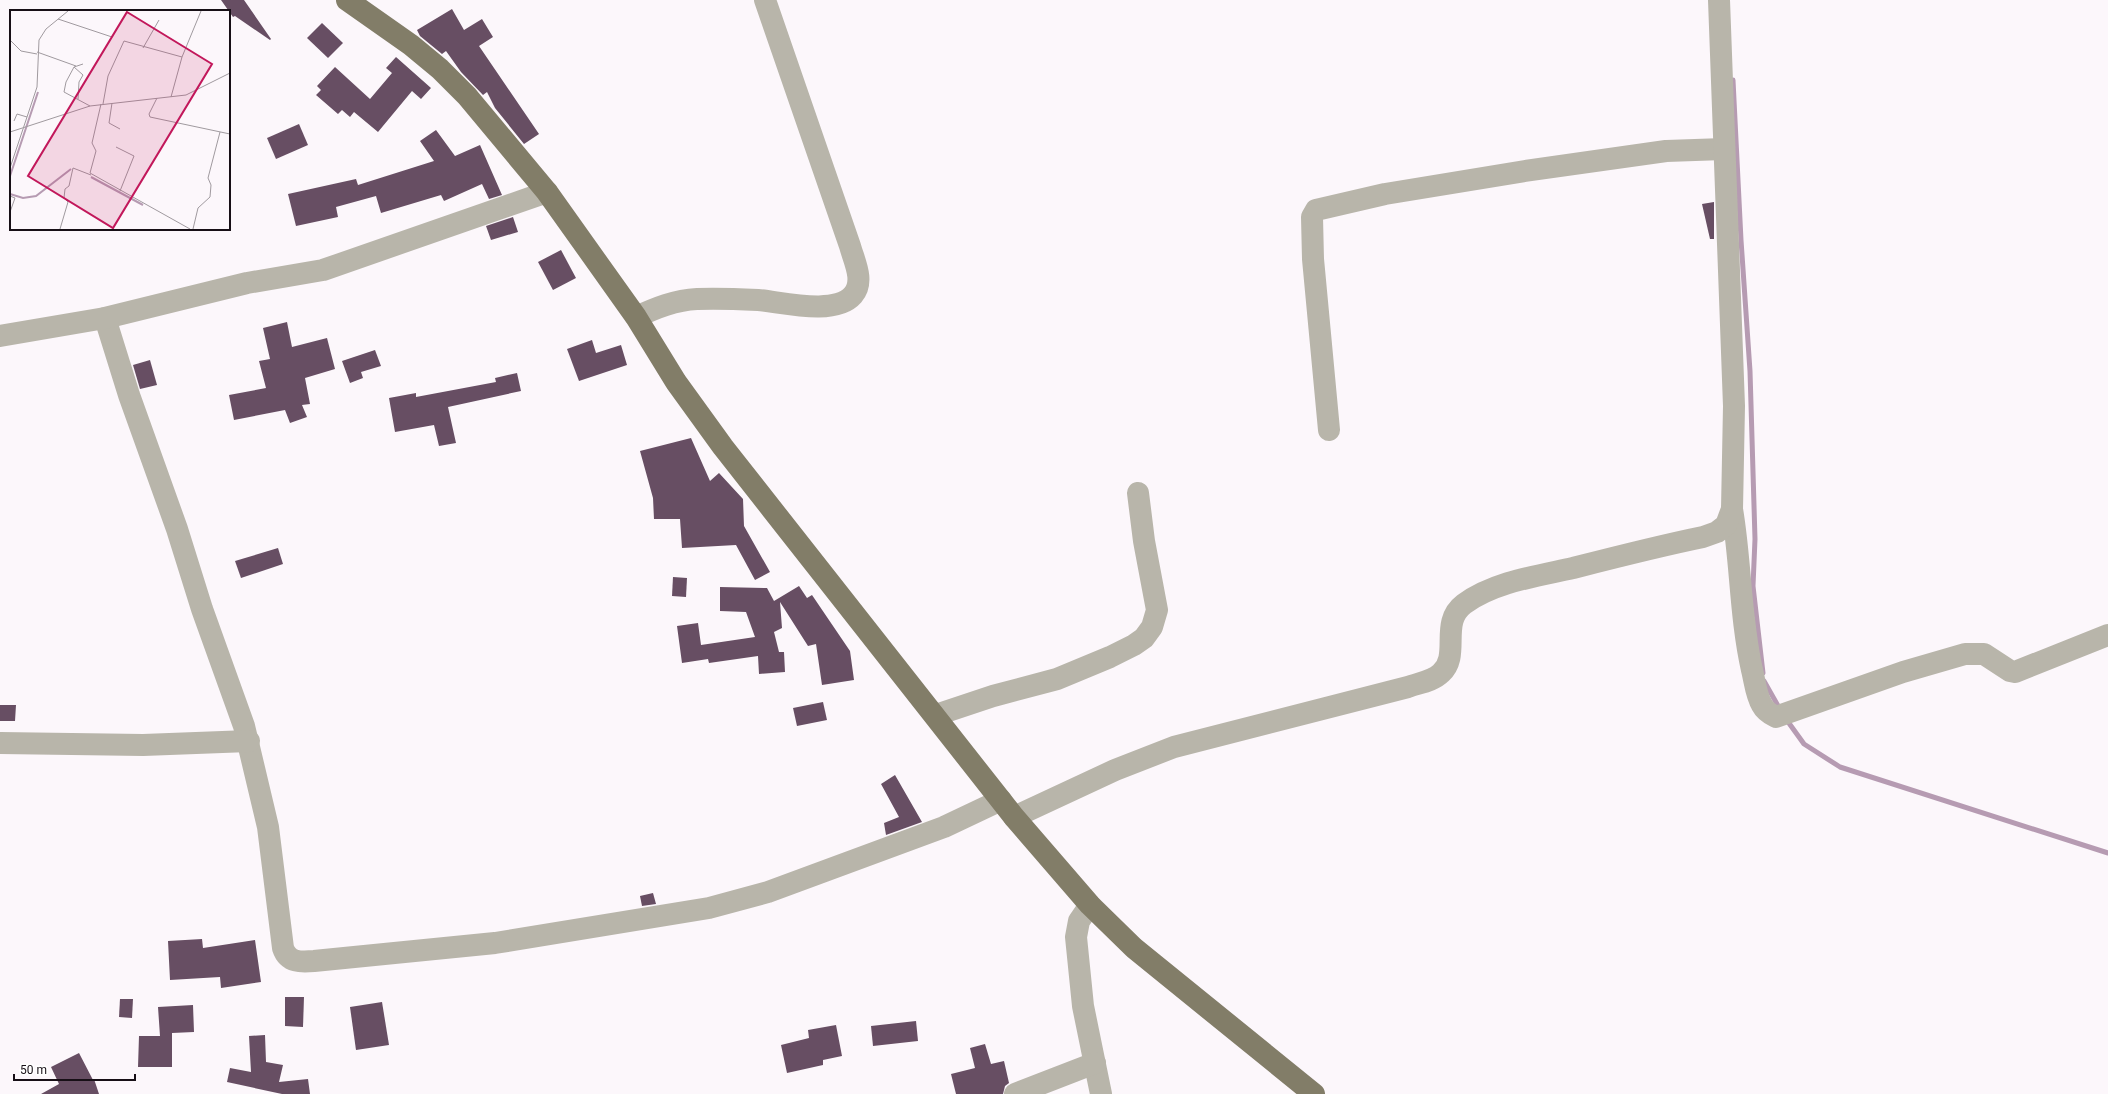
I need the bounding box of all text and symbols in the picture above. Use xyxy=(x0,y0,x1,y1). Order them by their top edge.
inset map xyxy=(10,10,230,230)
scale bar xyxy=(14,1056,135,1082)
text: 50 m xyxy=(20,1063,47,1077)

